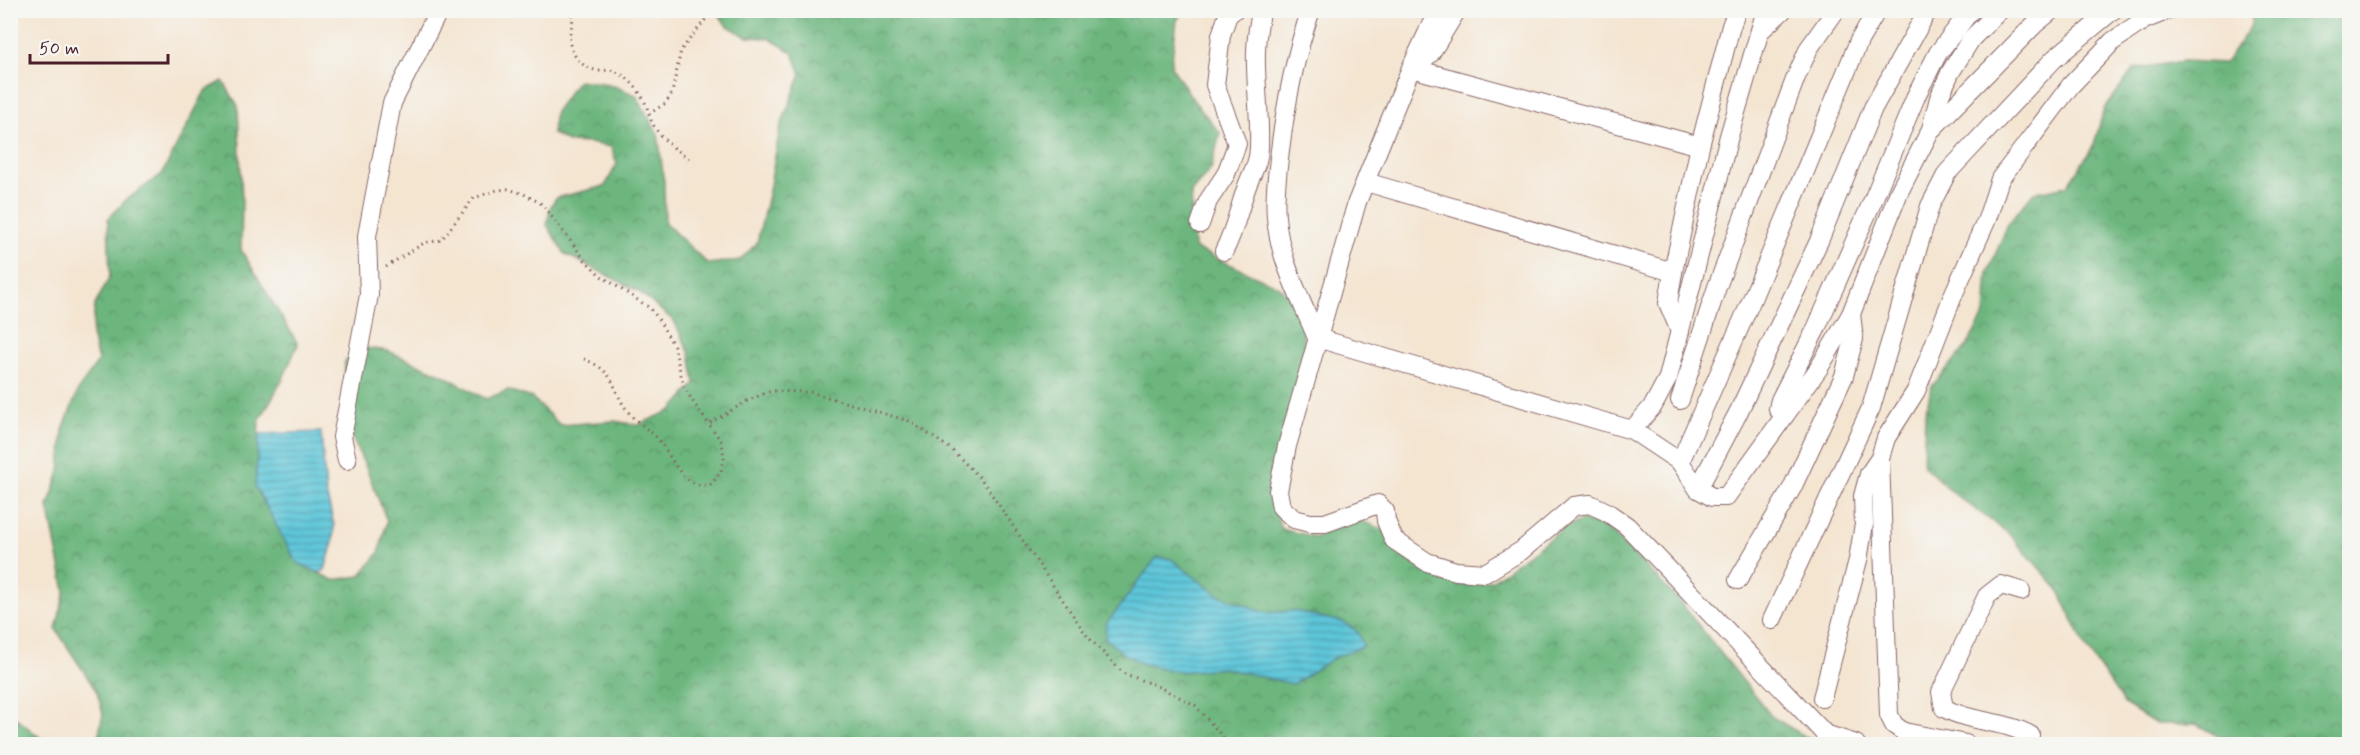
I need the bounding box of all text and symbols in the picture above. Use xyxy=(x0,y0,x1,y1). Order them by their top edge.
scale bar xyxy=(30,27,168,65)
text: 50 m xyxy=(39,37,79,61)

